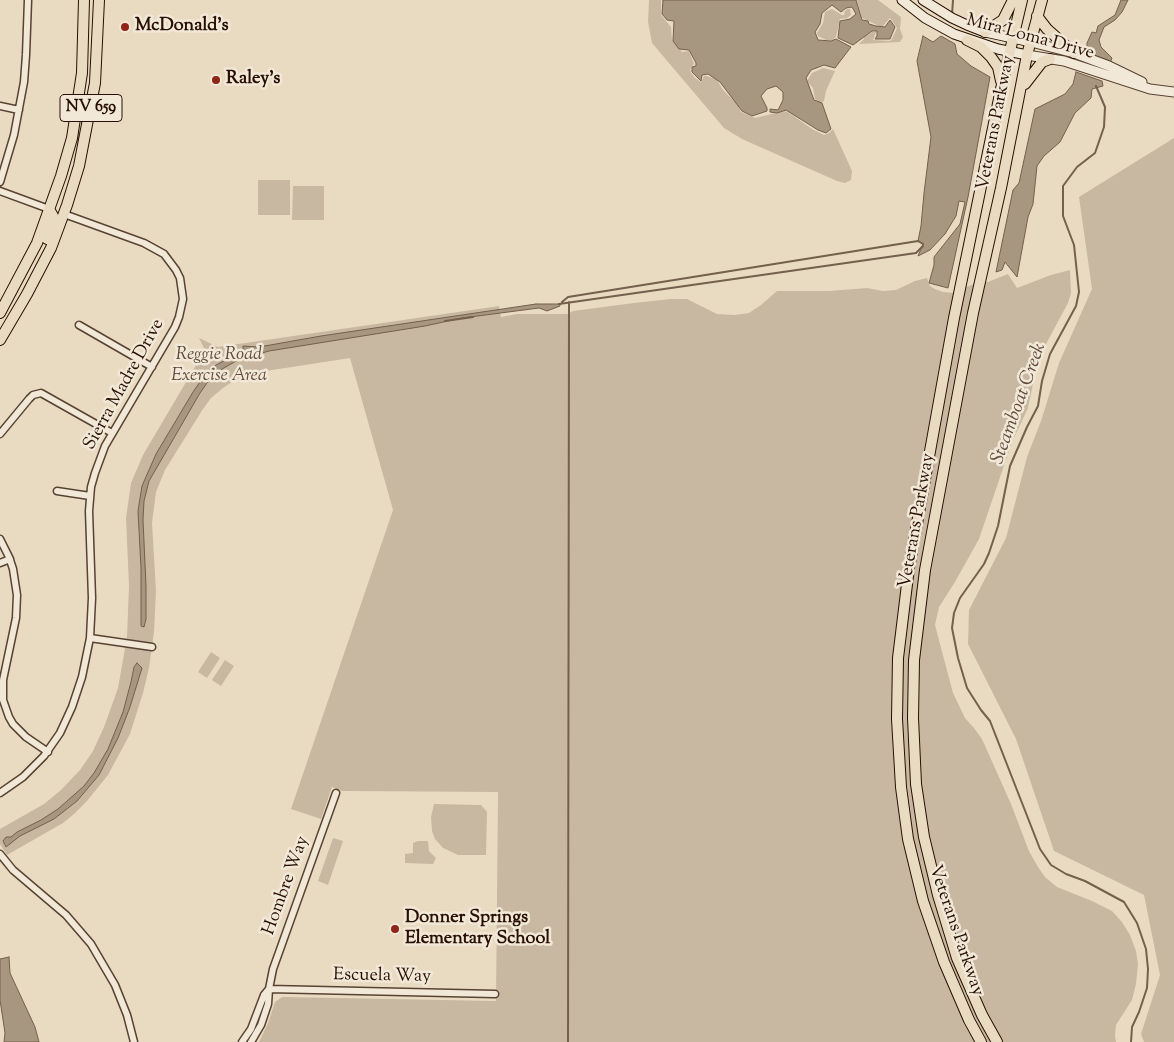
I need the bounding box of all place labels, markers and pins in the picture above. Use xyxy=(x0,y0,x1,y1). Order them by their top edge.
place label: McDonald's xyxy=(135,16,229,38)
marker: McDonald's xyxy=(119,21,131,33)
place label: Raley's xyxy=(226,69,280,91)
marker: Raley's xyxy=(210,74,222,86)
place label: Donner Springs Elementary School xyxy=(405,908,550,951)
marker: Donner Springs Elementary School xyxy=(389,923,401,935)

